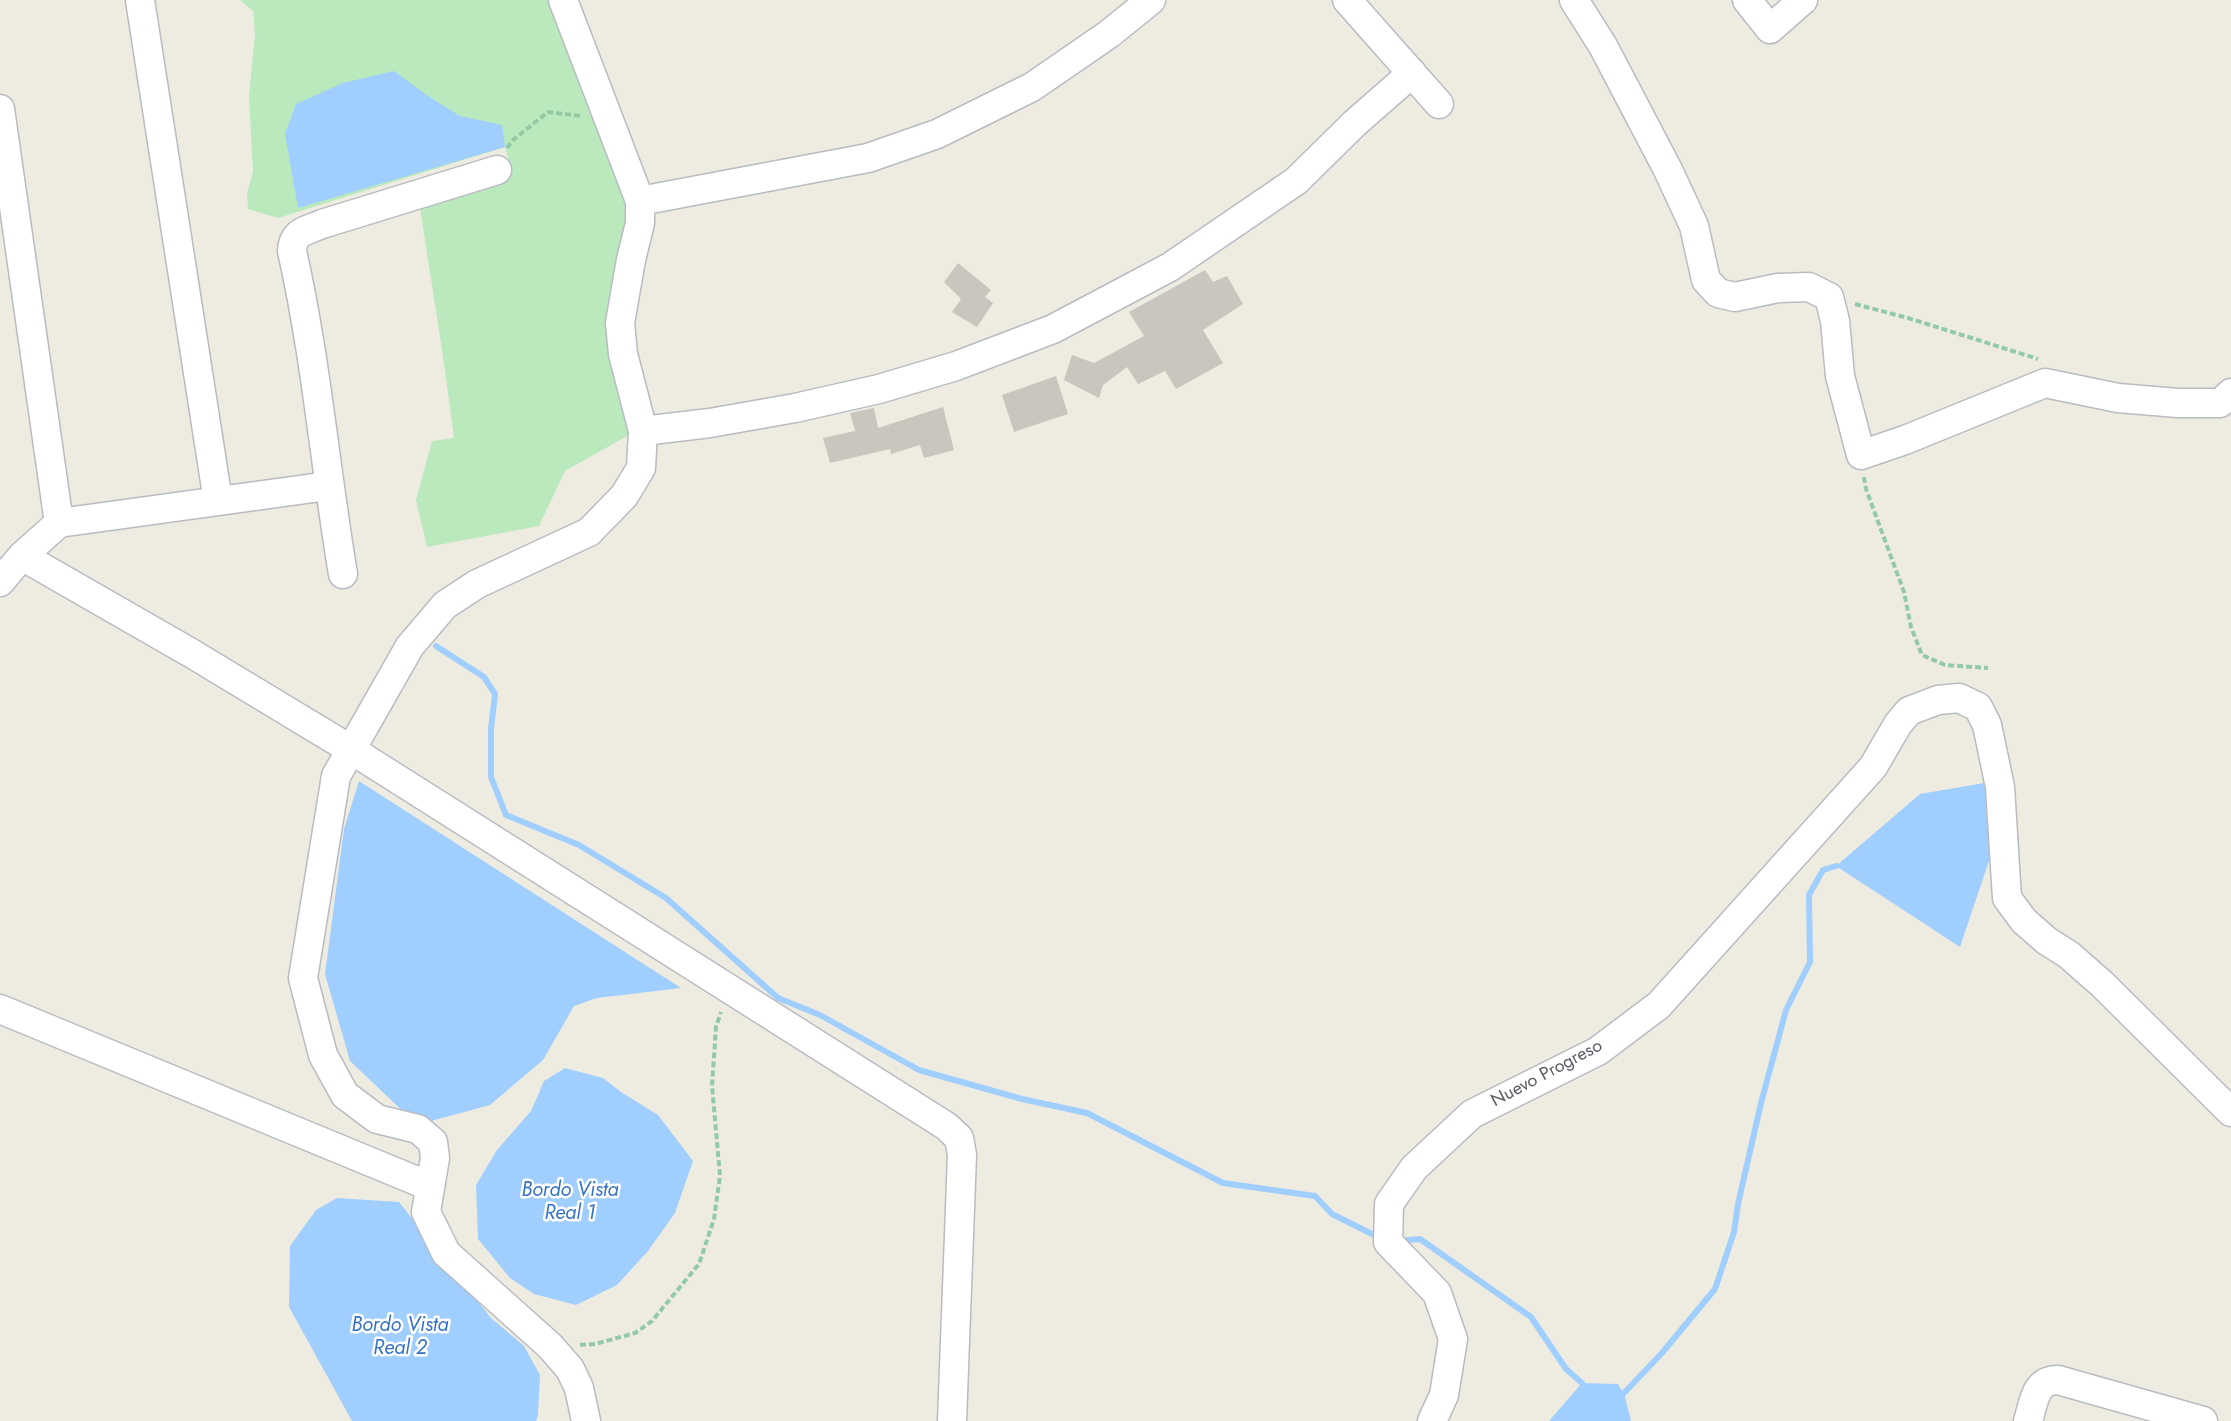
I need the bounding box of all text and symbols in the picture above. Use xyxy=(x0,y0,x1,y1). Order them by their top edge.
street label: Nuevo Progreso xyxy=(1488,1036,1606,1112)
water label: Bordo Vista Real 1 xyxy=(521,1179,619,1226)
water label: Bordo Vista Real 2 xyxy=(351,1314,449,1361)

